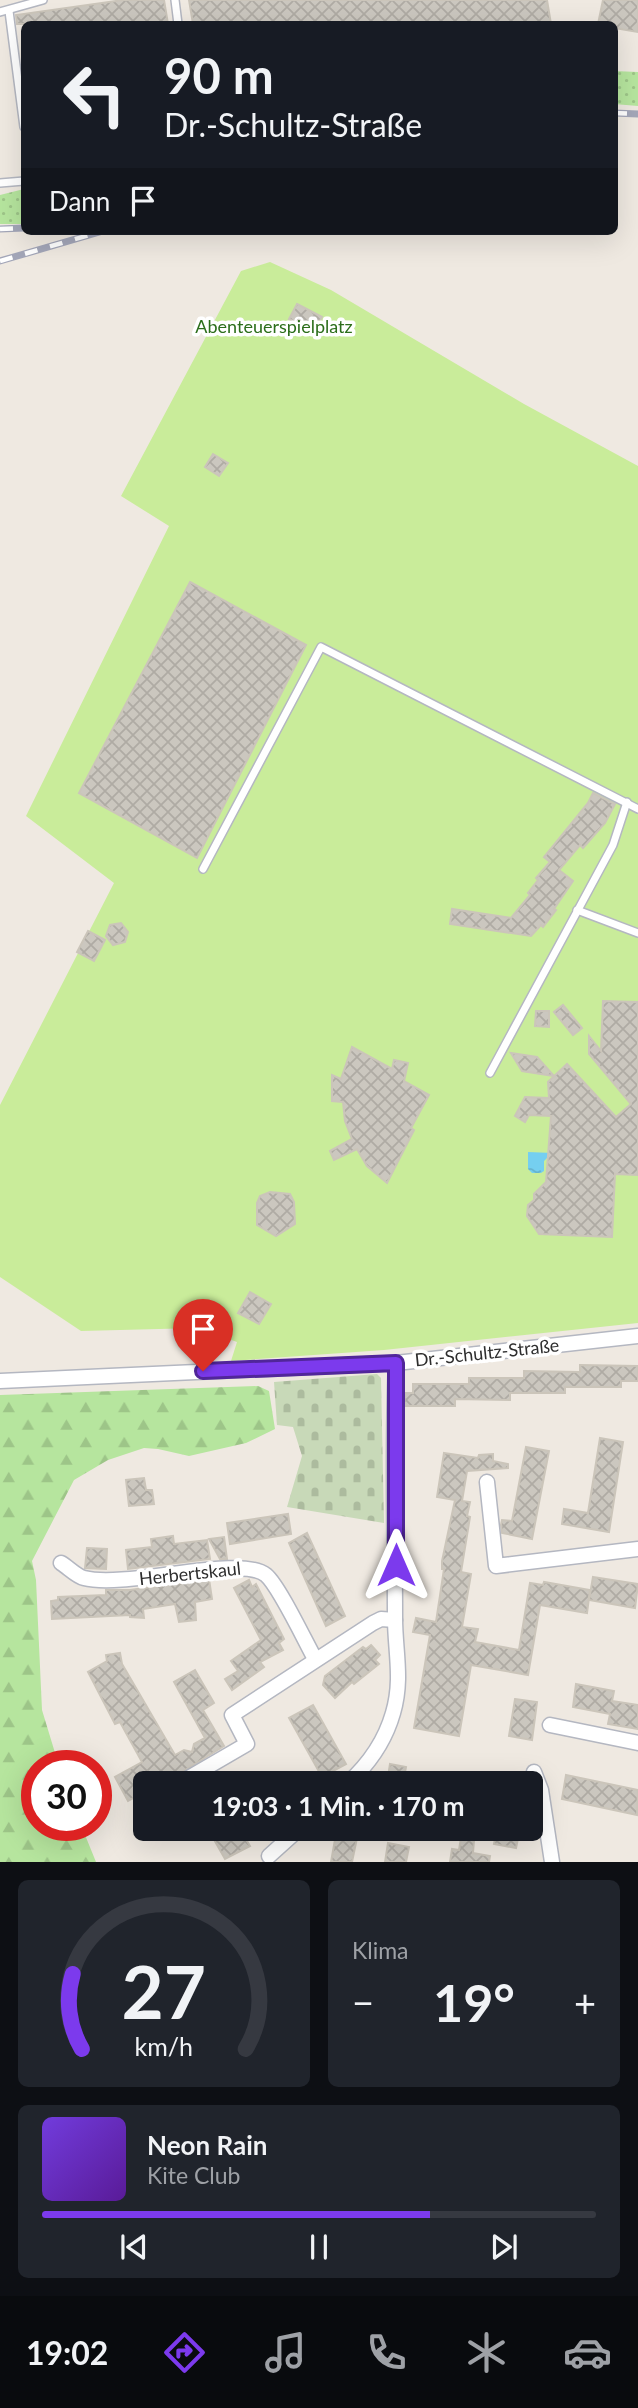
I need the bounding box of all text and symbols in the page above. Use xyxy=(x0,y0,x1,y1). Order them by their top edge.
text: 90 m xyxy=(164,46,274,104)
icon: left xyxy=(49,49,140,140)
text: Dr.-Schultz-Straße xyxy=(164,105,422,144)
icon: arrive xyxy=(124,182,162,220)
text: Dann xyxy=(49,185,110,217)
park label: Abenteuerspielplatz xyxy=(195,315,353,337)
pin xyxy=(173,1299,233,1371)
icon: arrive xyxy=(184,1310,222,1348)
street label: Dr.-Schultz-Straße xyxy=(414,1333,560,1371)
position arrow xyxy=(359,1528,433,1602)
street label: Herbertskaul xyxy=(138,1557,242,1589)
speed limit sign: 30 xyxy=(21,1750,112,1841)
text: 19:03 · 1 Min. · 170 m xyxy=(211,1790,465,1822)
text: Klima xyxy=(352,1936,409,1964)
text: 27 xyxy=(122,1948,206,2036)
text: 19° xyxy=(433,1971,515,2033)
text: − xyxy=(352,1979,374,2025)
text: + xyxy=(574,1979,596,2025)
text: km/h xyxy=(135,2031,193,2061)
text: Neon Rain xyxy=(147,2129,267,2161)
text: Kite Club xyxy=(147,2161,240,2189)
icon: previous xyxy=(115,2228,153,2266)
icon: pause xyxy=(300,2228,338,2266)
icon: next xyxy=(485,2228,523,2266)
icon: directions xyxy=(160,2328,209,2377)
icon: music xyxy=(261,2328,310,2377)
icon: phone xyxy=(362,2328,411,2377)
icon: climate xyxy=(462,2328,511,2377)
icon: car xyxy=(563,2328,612,2377)
text: 19:02 xyxy=(26,2333,108,2372)

